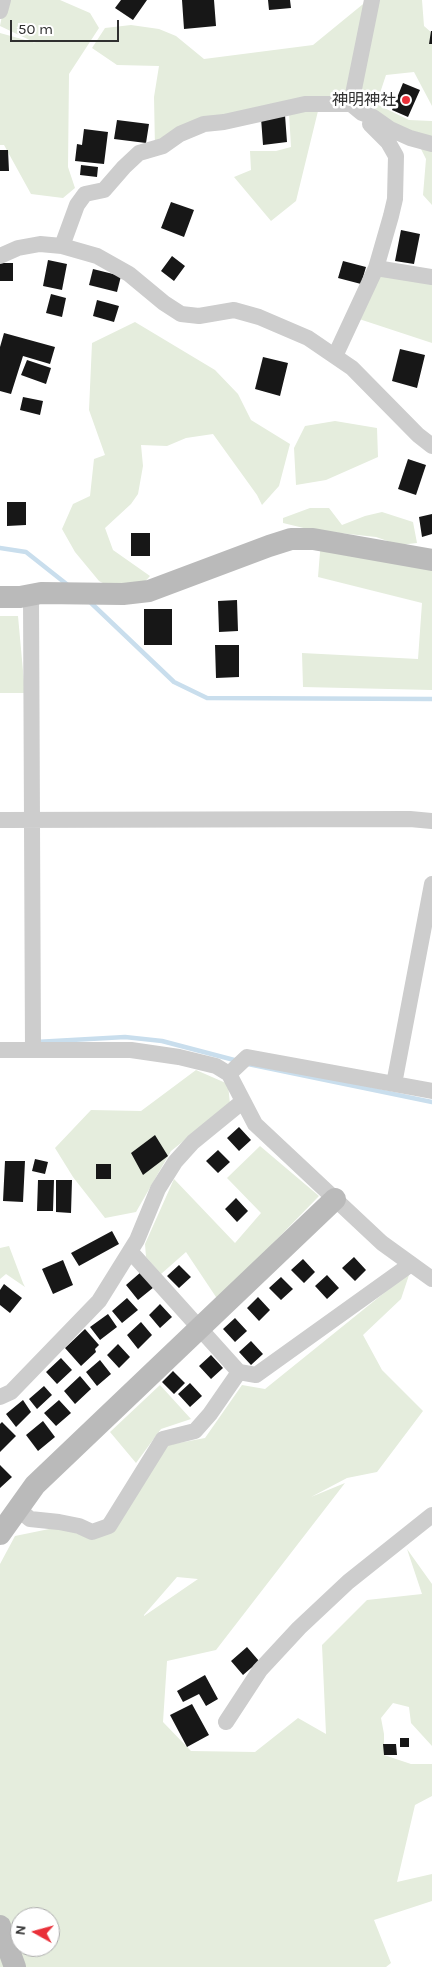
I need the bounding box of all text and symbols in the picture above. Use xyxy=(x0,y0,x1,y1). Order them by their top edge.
scale bar xyxy=(12,10,121,42)
text: 50 m xyxy=(18,20,53,38)
place label: 神明神社 xyxy=(332,90,396,110)
marker: 神明神社 xyxy=(400,94,412,106)
north arrow xyxy=(10,1907,60,1957)
text: N xyxy=(12,1924,30,1936)

